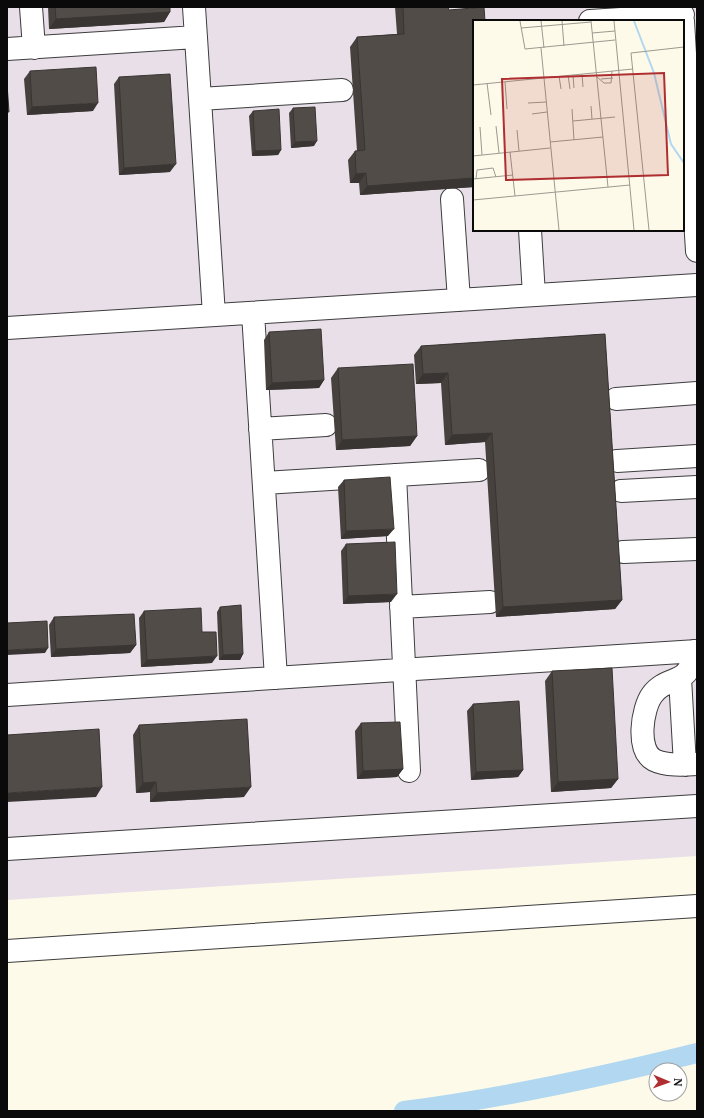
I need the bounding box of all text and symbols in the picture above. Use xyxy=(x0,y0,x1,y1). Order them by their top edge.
inset map xyxy=(473,20,684,231)
north arrow xyxy=(648,1062,688,1102)
text: N xyxy=(671,1078,685,1087)

